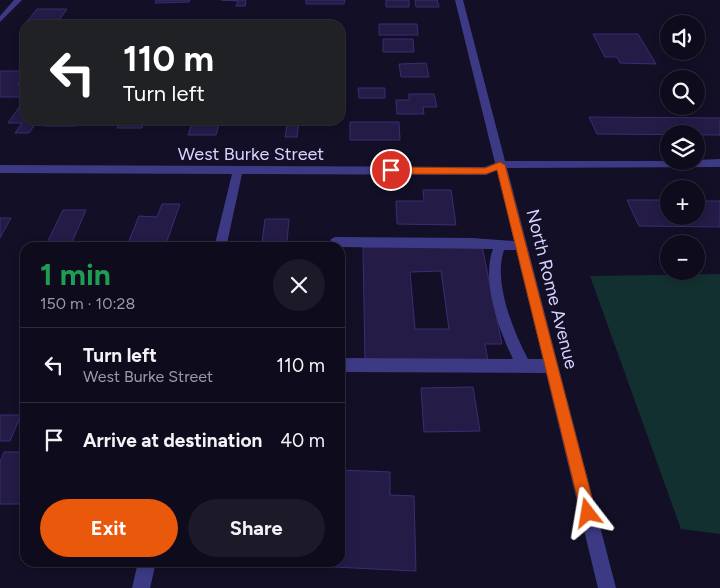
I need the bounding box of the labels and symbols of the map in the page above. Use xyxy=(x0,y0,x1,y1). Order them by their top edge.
street label: West Burke Street xyxy=(178,143,324,165)
pin xyxy=(370,149,412,191)
street label: North Rome Avenue xyxy=(521,207,583,371)
position arrow xyxy=(561,486,613,538)

